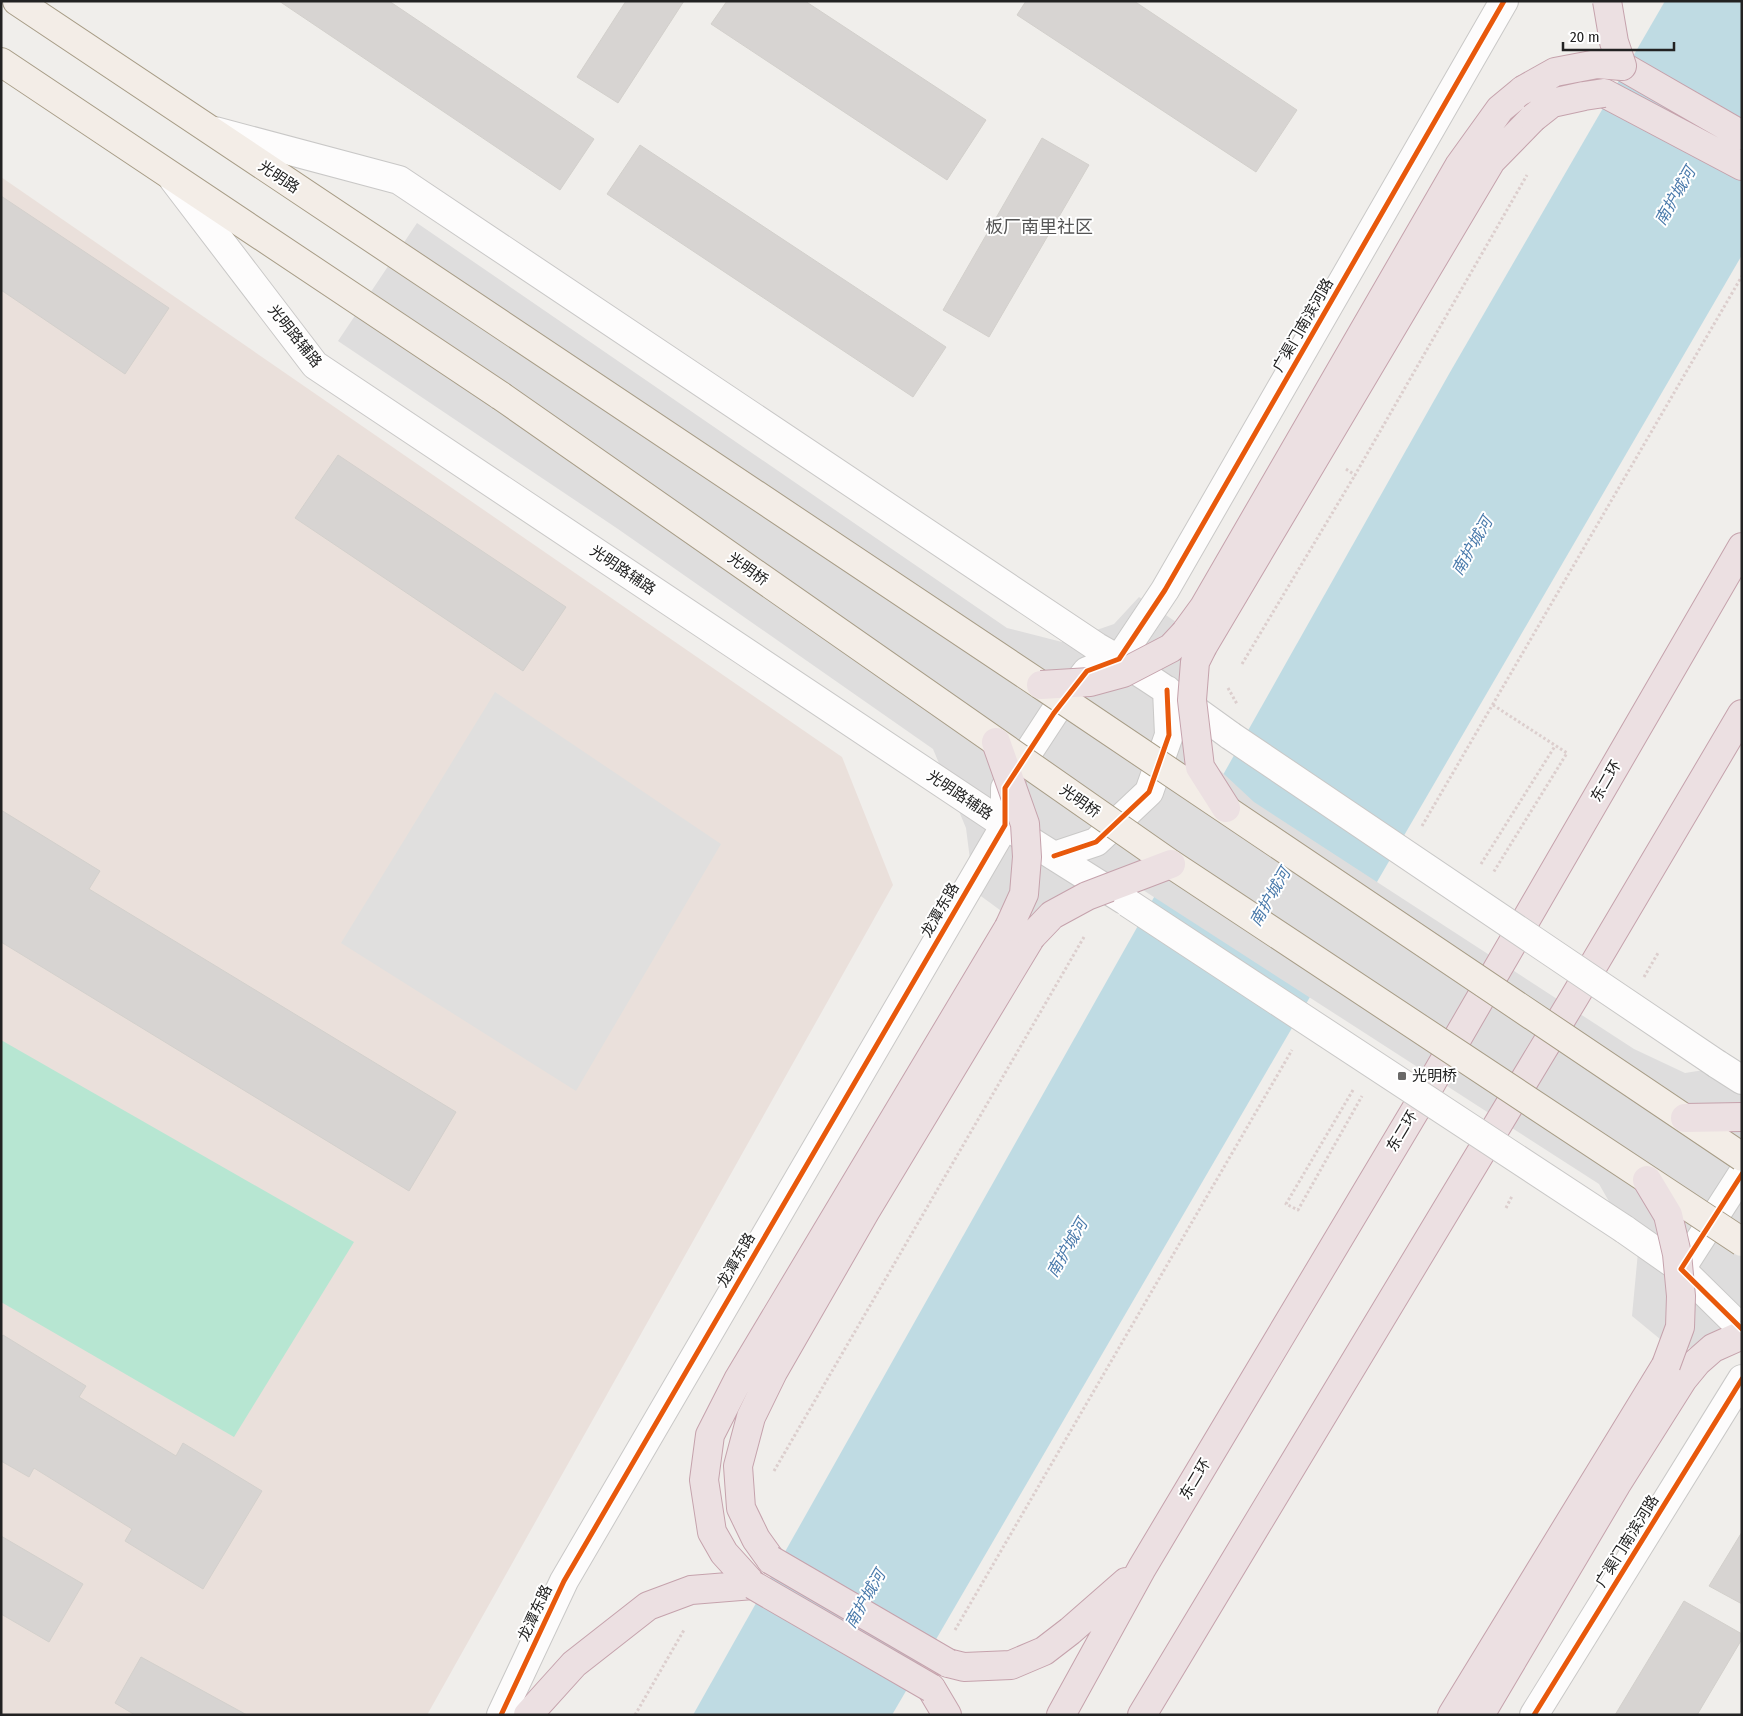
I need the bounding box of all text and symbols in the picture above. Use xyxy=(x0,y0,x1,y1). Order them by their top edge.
scale bar xyxy=(1563,20,1674,52)
text: 20 m xyxy=(1570,28,1600,46)
street label: 光明路 xyxy=(255,157,303,197)
water label: 南护城河 xyxy=(1651,161,1701,228)
district label: 板厂南里社区 xyxy=(985,216,1093,238)
street label: 广渠门南滨河路 xyxy=(1269,275,1337,375)
street label: 光明路辅路 xyxy=(264,301,326,371)
water label: 南护城河 xyxy=(1448,511,1498,578)
street label: 光明路辅路 xyxy=(587,542,659,598)
street label: 光明桥 xyxy=(724,549,772,589)
street label: 东二环 xyxy=(1587,757,1625,805)
street label: 光明路辅路 xyxy=(924,767,996,823)
street label: 光明桥 xyxy=(1056,781,1104,821)
water label: 南护城河 xyxy=(1246,862,1296,929)
street label: 龙潭东路 xyxy=(917,880,963,940)
place label: 光明桥 xyxy=(1412,1067,1457,1085)
marker: 光明桥 xyxy=(1396,1070,1408,1082)
street label: 东二环 xyxy=(1383,1107,1421,1155)
water label: 南护城河 xyxy=(1043,1213,1093,1280)
street label: 龙潭东路 xyxy=(713,1230,759,1290)
street label: 东二环 xyxy=(1176,1455,1214,1503)
street label: 广渠门南滨河路 xyxy=(1592,1492,1662,1590)
water label: 南护城河 xyxy=(841,1564,891,1631)
street label: 龙潭东路 xyxy=(514,1582,556,1644)

